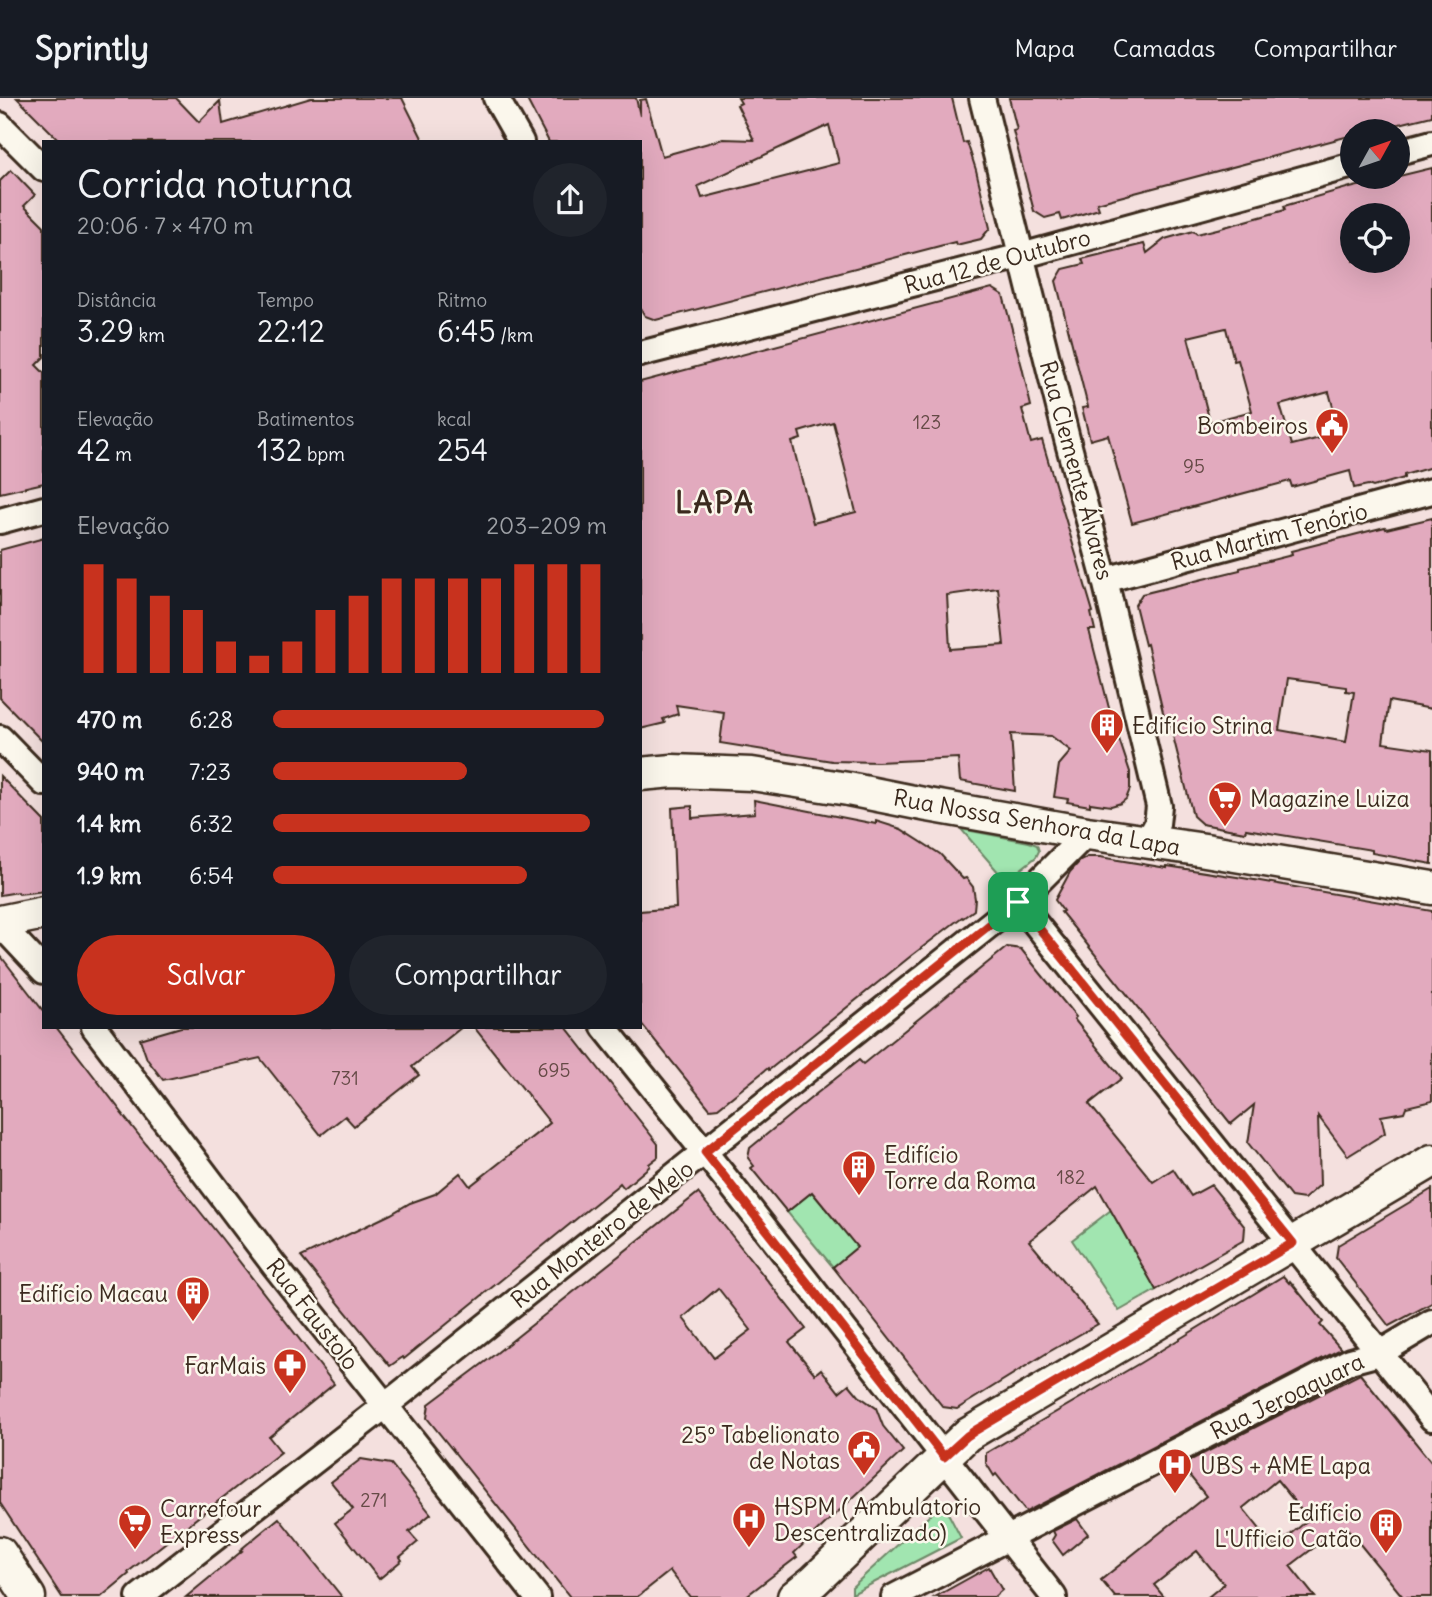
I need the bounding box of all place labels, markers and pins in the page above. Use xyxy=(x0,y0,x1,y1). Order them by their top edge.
public building icon: Bombeiros xyxy=(1313,406,1351,455)
place label: Bombeiros xyxy=(1197,411,1308,440)
building icon: Edifício Strina xyxy=(1088,706,1126,755)
place label: Edifício Strina xyxy=(1132,711,1273,740)
supermarket icon: Magazine Luiza xyxy=(1206,779,1244,828)
place label: Magazine Luiza xyxy=(1250,784,1410,813)
pin xyxy=(988,872,1048,932)
place label: Edifício Torre da Roma xyxy=(884,1140,1036,1195)
building icon: Edifício Torre da Roma xyxy=(840,1148,878,1197)
building icon: Edifício Macau xyxy=(174,1274,212,1323)
place label: Edifício Macau xyxy=(19,1279,168,1308)
pharmacy icon: FarMais xyxy=(271,1346,309,1395)
place label: FarMais xyxy=(184,1351,266,1380)
place label: 25º Tabelionato de Notas xyxy=(681,1420,840,1475)
public building icon: 25º Tabelionato de Notas xyxy=(845,1428,883,1477)
hospital icon: UBS + AME Lapa xyxy=(1156,1446,1194,1495)
place label: UBS + AME Lapa xyxy=(1200,1451,1371,1480)
place label: HSPM ( Ambulatorio Descentralizado) xyxy=(774,1492,981,1547)
place label: Carrefour Express xyxy=(160,1494,262,1549)
place label: Edifício L'Ufficio Catão xyxy=(1214,1498,1362,1553)
hospital icon: HSPM ( Ambulatorio Descentralizado) xyxy=(730,1500,768,1549)
supermarket icon: Carrefour Express xyxy=(116,1502,154,1551)
building icon: Edifício L'Ufficio Catão xyxy=(1367,1506,1405,1555)

